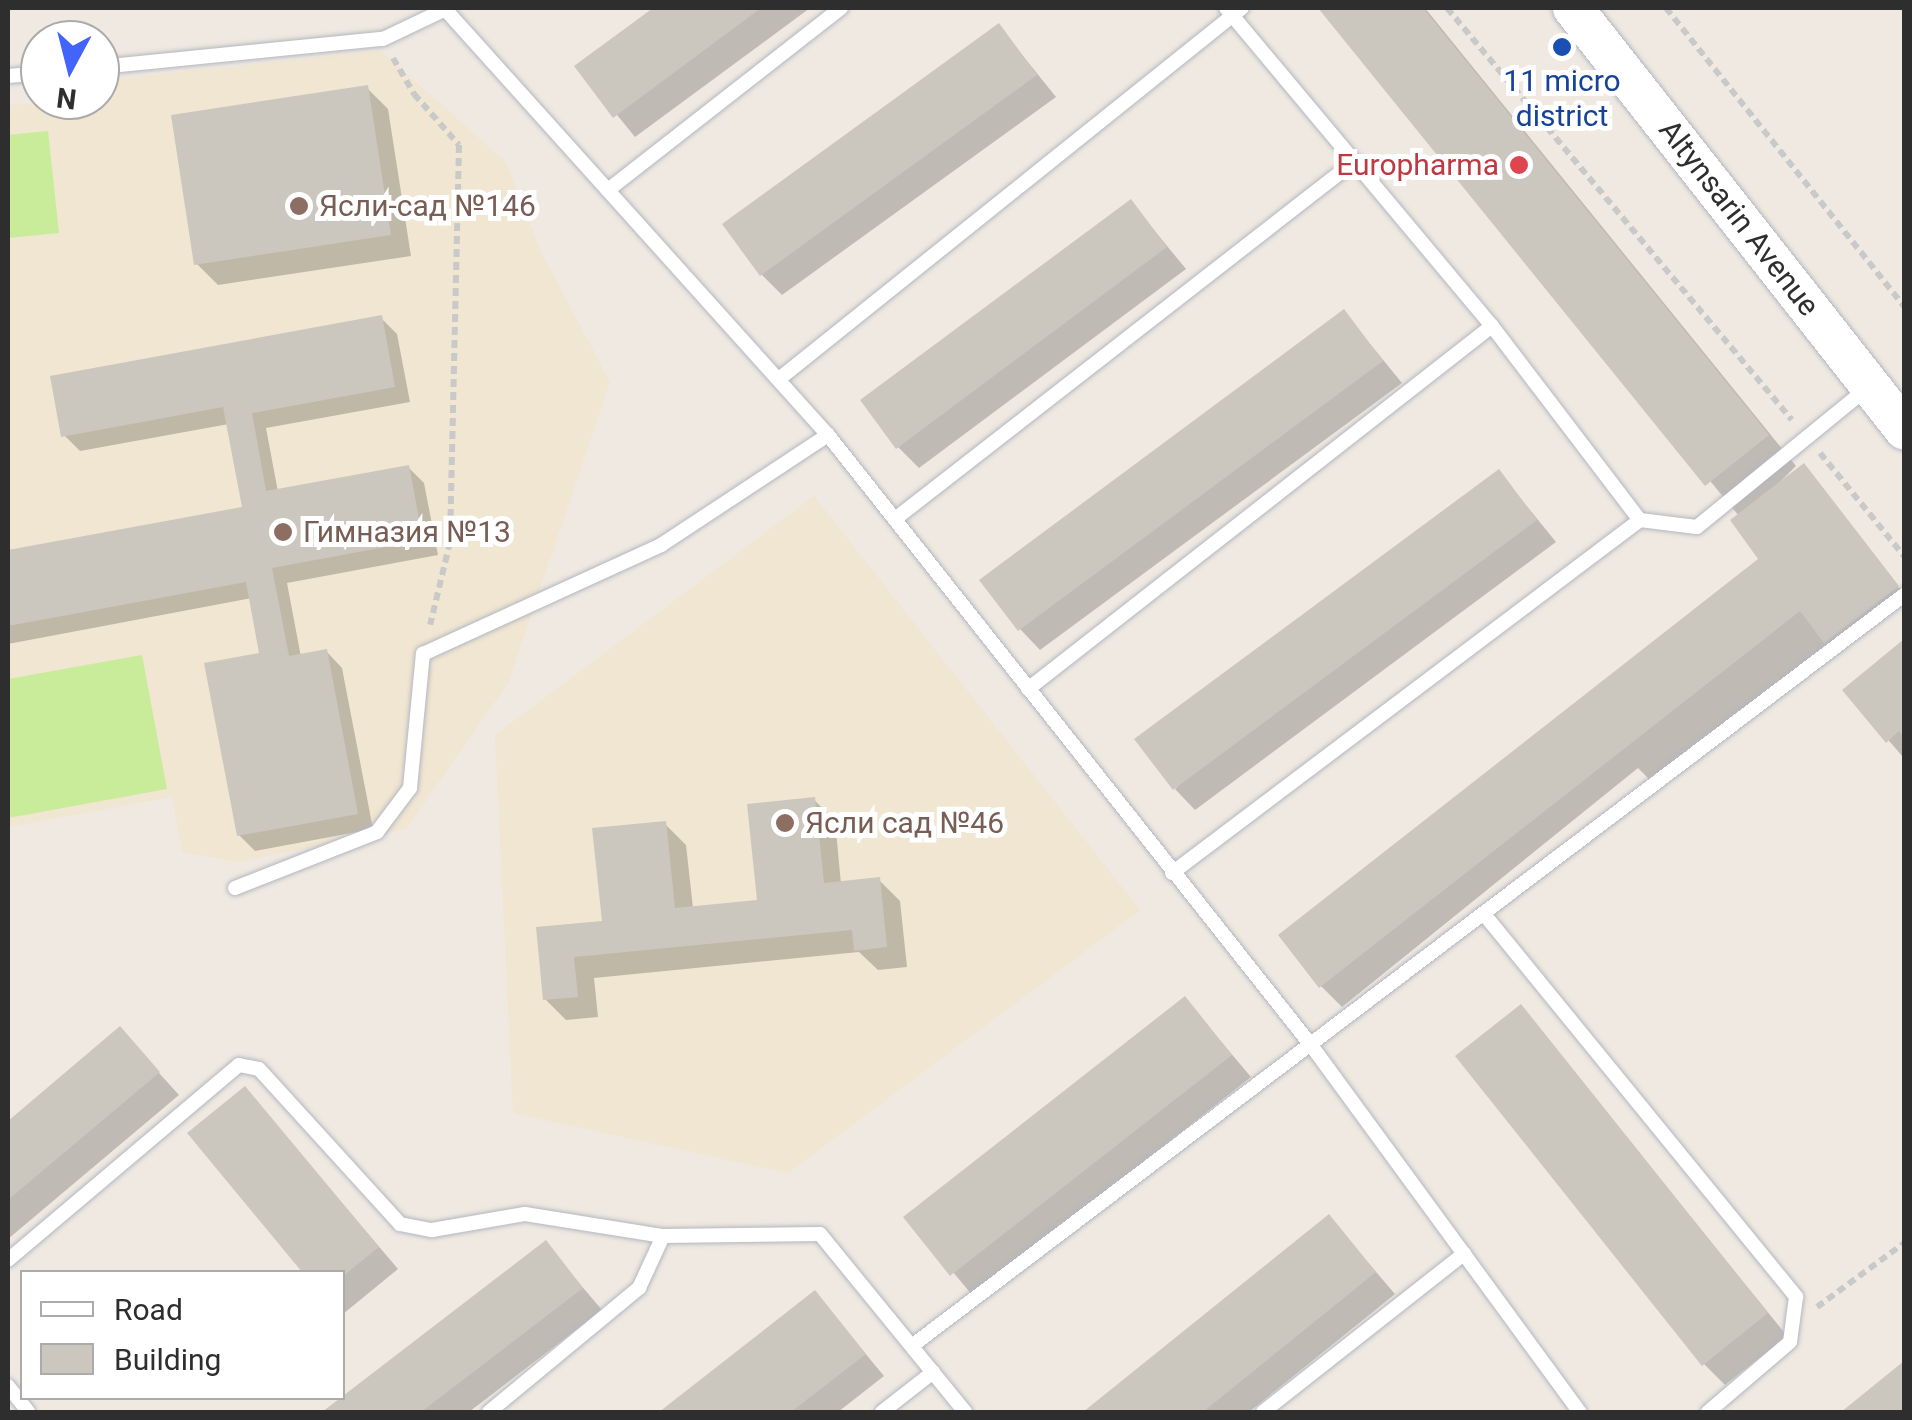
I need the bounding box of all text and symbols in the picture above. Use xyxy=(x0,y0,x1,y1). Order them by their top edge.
north arrow xyxy=(20,20,120,120)
marker: 11 micro district xyxy=(1551,36,1573,58)
place label: 11 micro district xyxy=(1503,63,1621,134)
text: N xyxy=(55,81,78,116)
street label: Altynsarin Avenue xyxy=(1651,113,1827,323)
place label: Europharma xyxy=(1336,147,1499,183)
marker: Europharma xyxy=(1508,154,1530,176)
place label: Ясли-сад №146 xyxy=(319,188,536,224)
marker: Ясли-сад №146 xyxy=(288,195,310,217)
place label: Гимназия №13 xyxy=(303,514,511,550)
marker: Гимназия №13 xyxy=(272,521,294,543)
place label: Ясли сад №46 xyxy=(805,805,1004,841)
marker: Ясли сад №46 xyxy=(774,812,796,834)
legend xyxy=(20,1270,345,1400)
text: Road xyxy=(114,1292,183,1327)
text: Building xyxy=(114,1342,221,1377)

